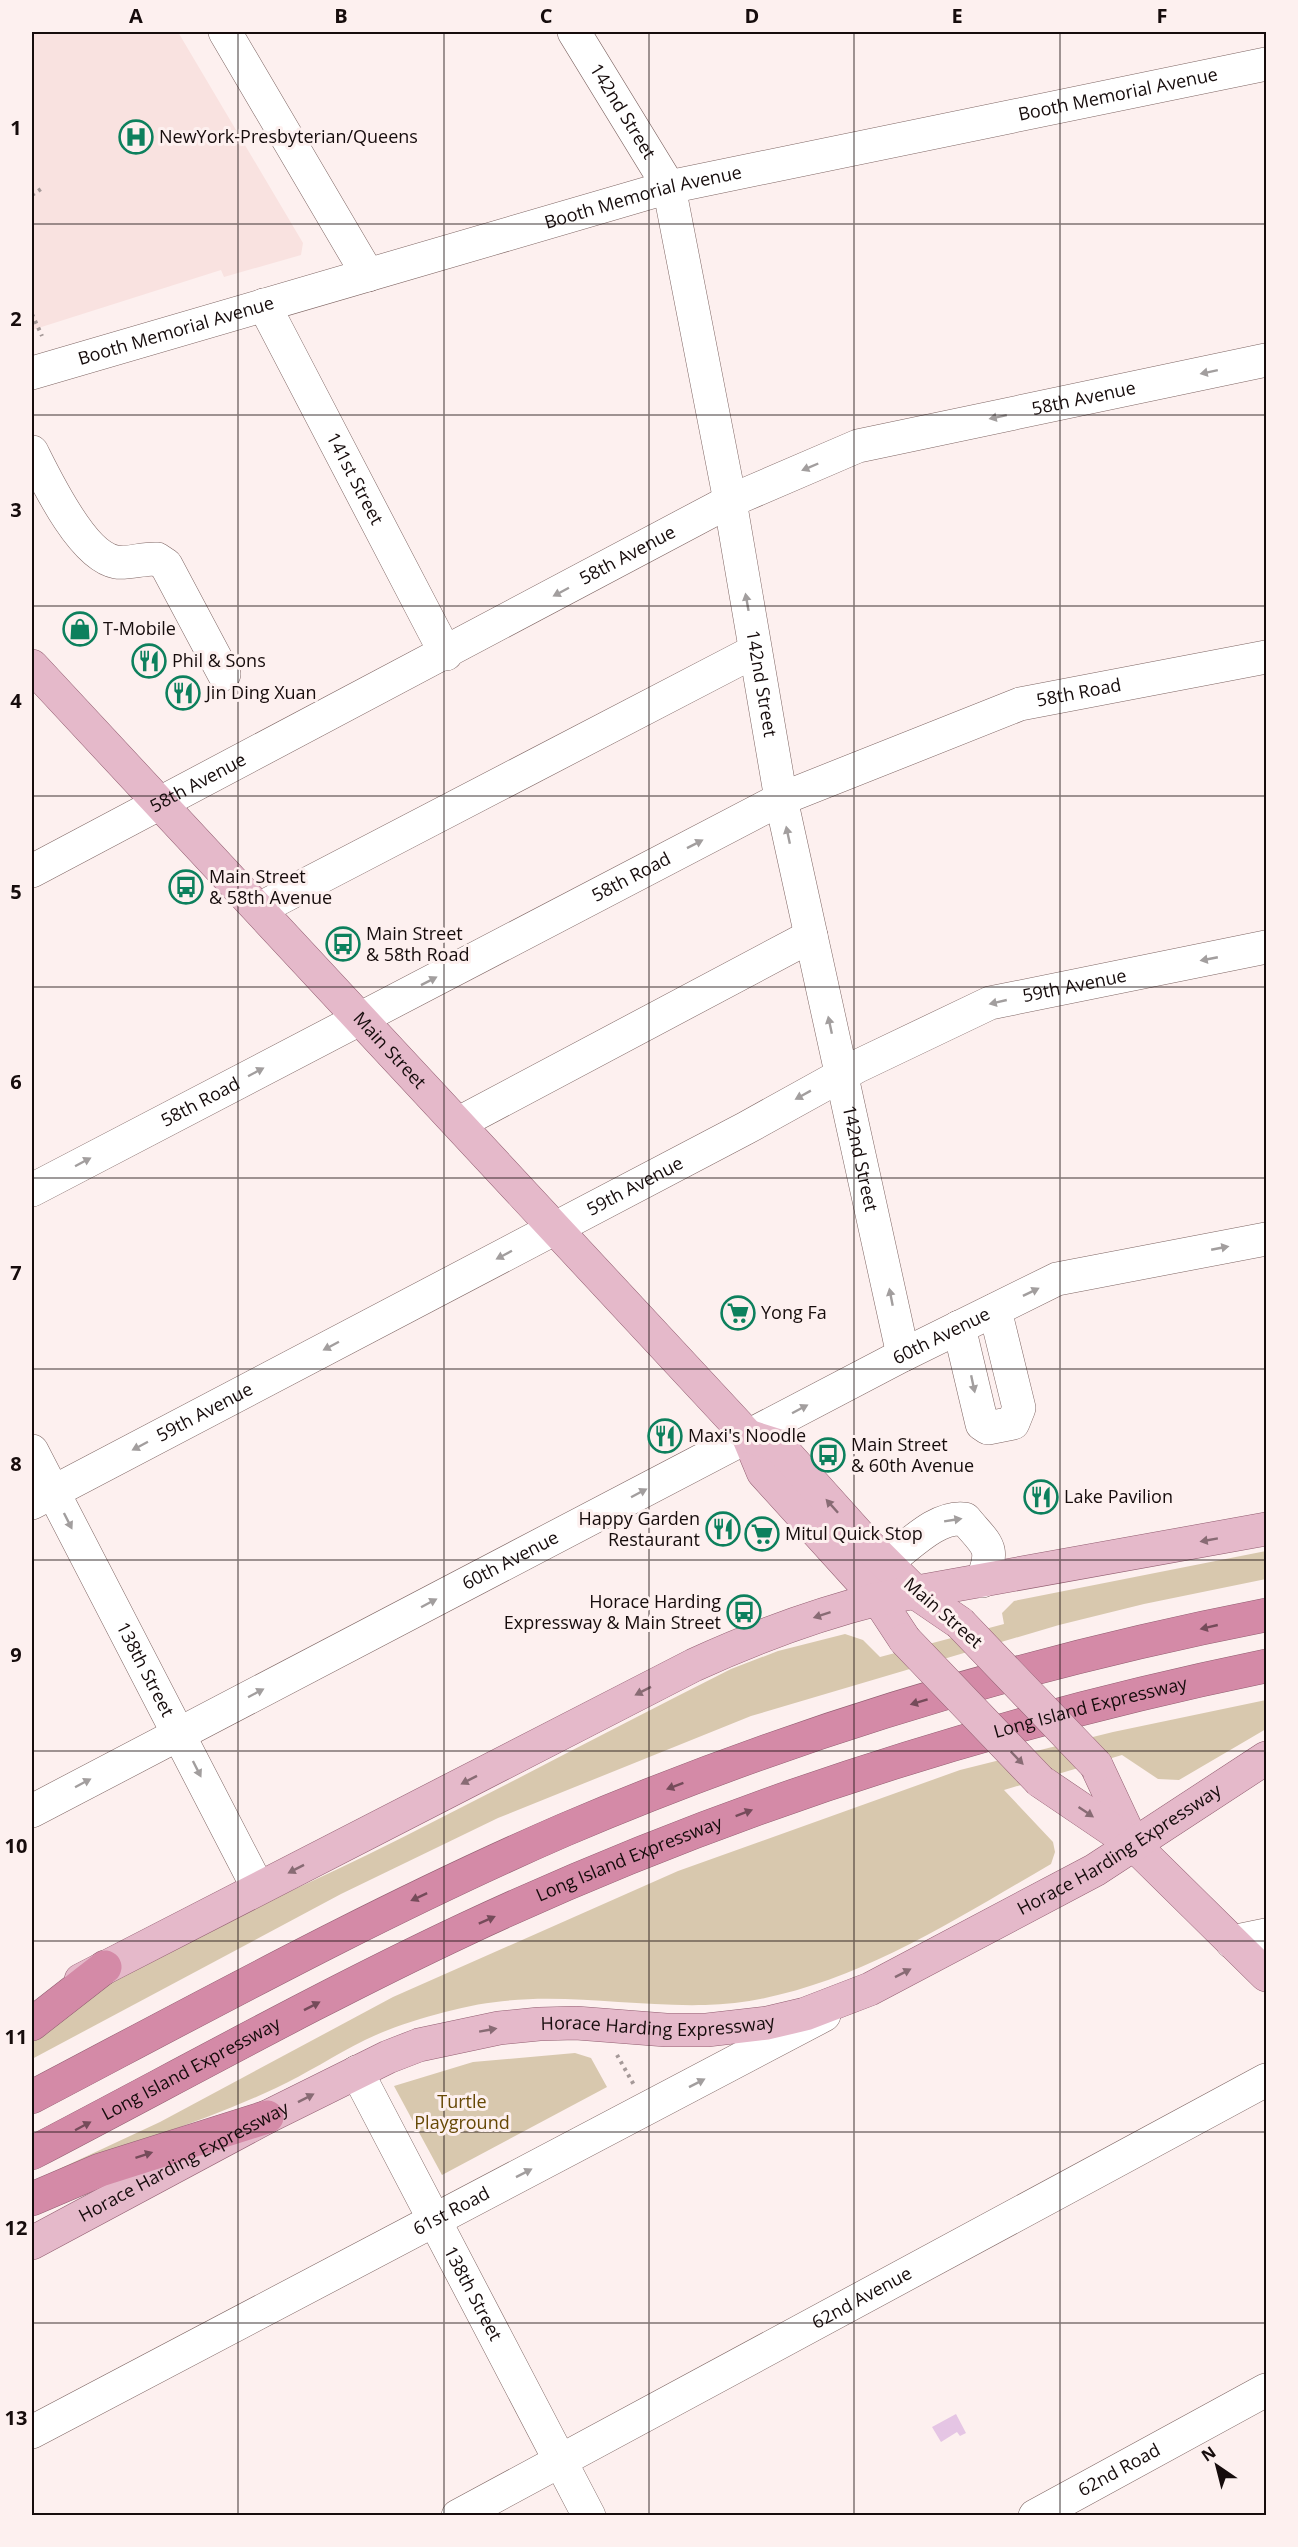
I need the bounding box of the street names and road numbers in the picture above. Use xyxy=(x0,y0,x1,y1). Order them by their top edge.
street label: 142nd Street xyxy=(585,58,662,163)
street label: Booth Memorial Avenue xyxy=(1016,61,1220,126)
street label: Booth Memorial Avenue xyxy=(541,159,744,234)
street label: Booth Memorial Avenue xyxy=(75,290,277,370)
street label: 58th Avenue xyxy=(1029,375,1138,420)
street label: 141st Street xyxy=(322,428,389,529)
street label: 58th Avenue xyxy=(575,519,679,590)
street label: 142nd Street xyxy=(741,628,783,739)
street label: 58th Road xyxy=(1034,672,1123,712)
street label: 58th Avenue xyxy=(145,747,250,817)
street label: 58th Road xyxy=(587,846,674,907)
street label: 59th Avenue xyxy=(1020,963,1128,1007)
street label: Main Street xyxy=(348,1006,432,1093)
street label: 58th Road xyxy=(156,1071,244,1132)
street label: 142nd Street xyxy=(838,1103,884,1214)
street label: 59th Avenue xyxy=(582,1150,687,1221)
street label: 60th Avenue xyxy=(888,1301,994,1369)
street label: 59th Avenue xyxy=(152,1376,256,1447)
street label: 60th Avenue xyxy=(458,1525,562,1595)
street label: Main Street xyxy=(899,1571,988,1653)
street label: 138th Street xyxy=(111,1618,180,1720)
street label: Long Island Expressway xyxy=(991,1670,1190,1743)
street label: Horace Harding Expressway xyxy=(1013,1777,1226,1920)
street label: Long Island Expressway xyxy=(532,1809,726,1907)
street label: Horace Harding Expressway xyxy=(540,2008,778,2041)
street label: Long Island Expressway xyxy=(97,2010,285,2125)
street label: Horace Harding Expressway xyxy=(74,2095,293,2227)
street label: 61st Road xyxy=(409,2180,493,2240)
street label: 138th Street xyxy=(439,2242,508,2344)
street label: 62nd Avenue xyxy=(807,2260,916,2334)
street label: 62nd Road xyxy=(1073,2437,1164,2501)

